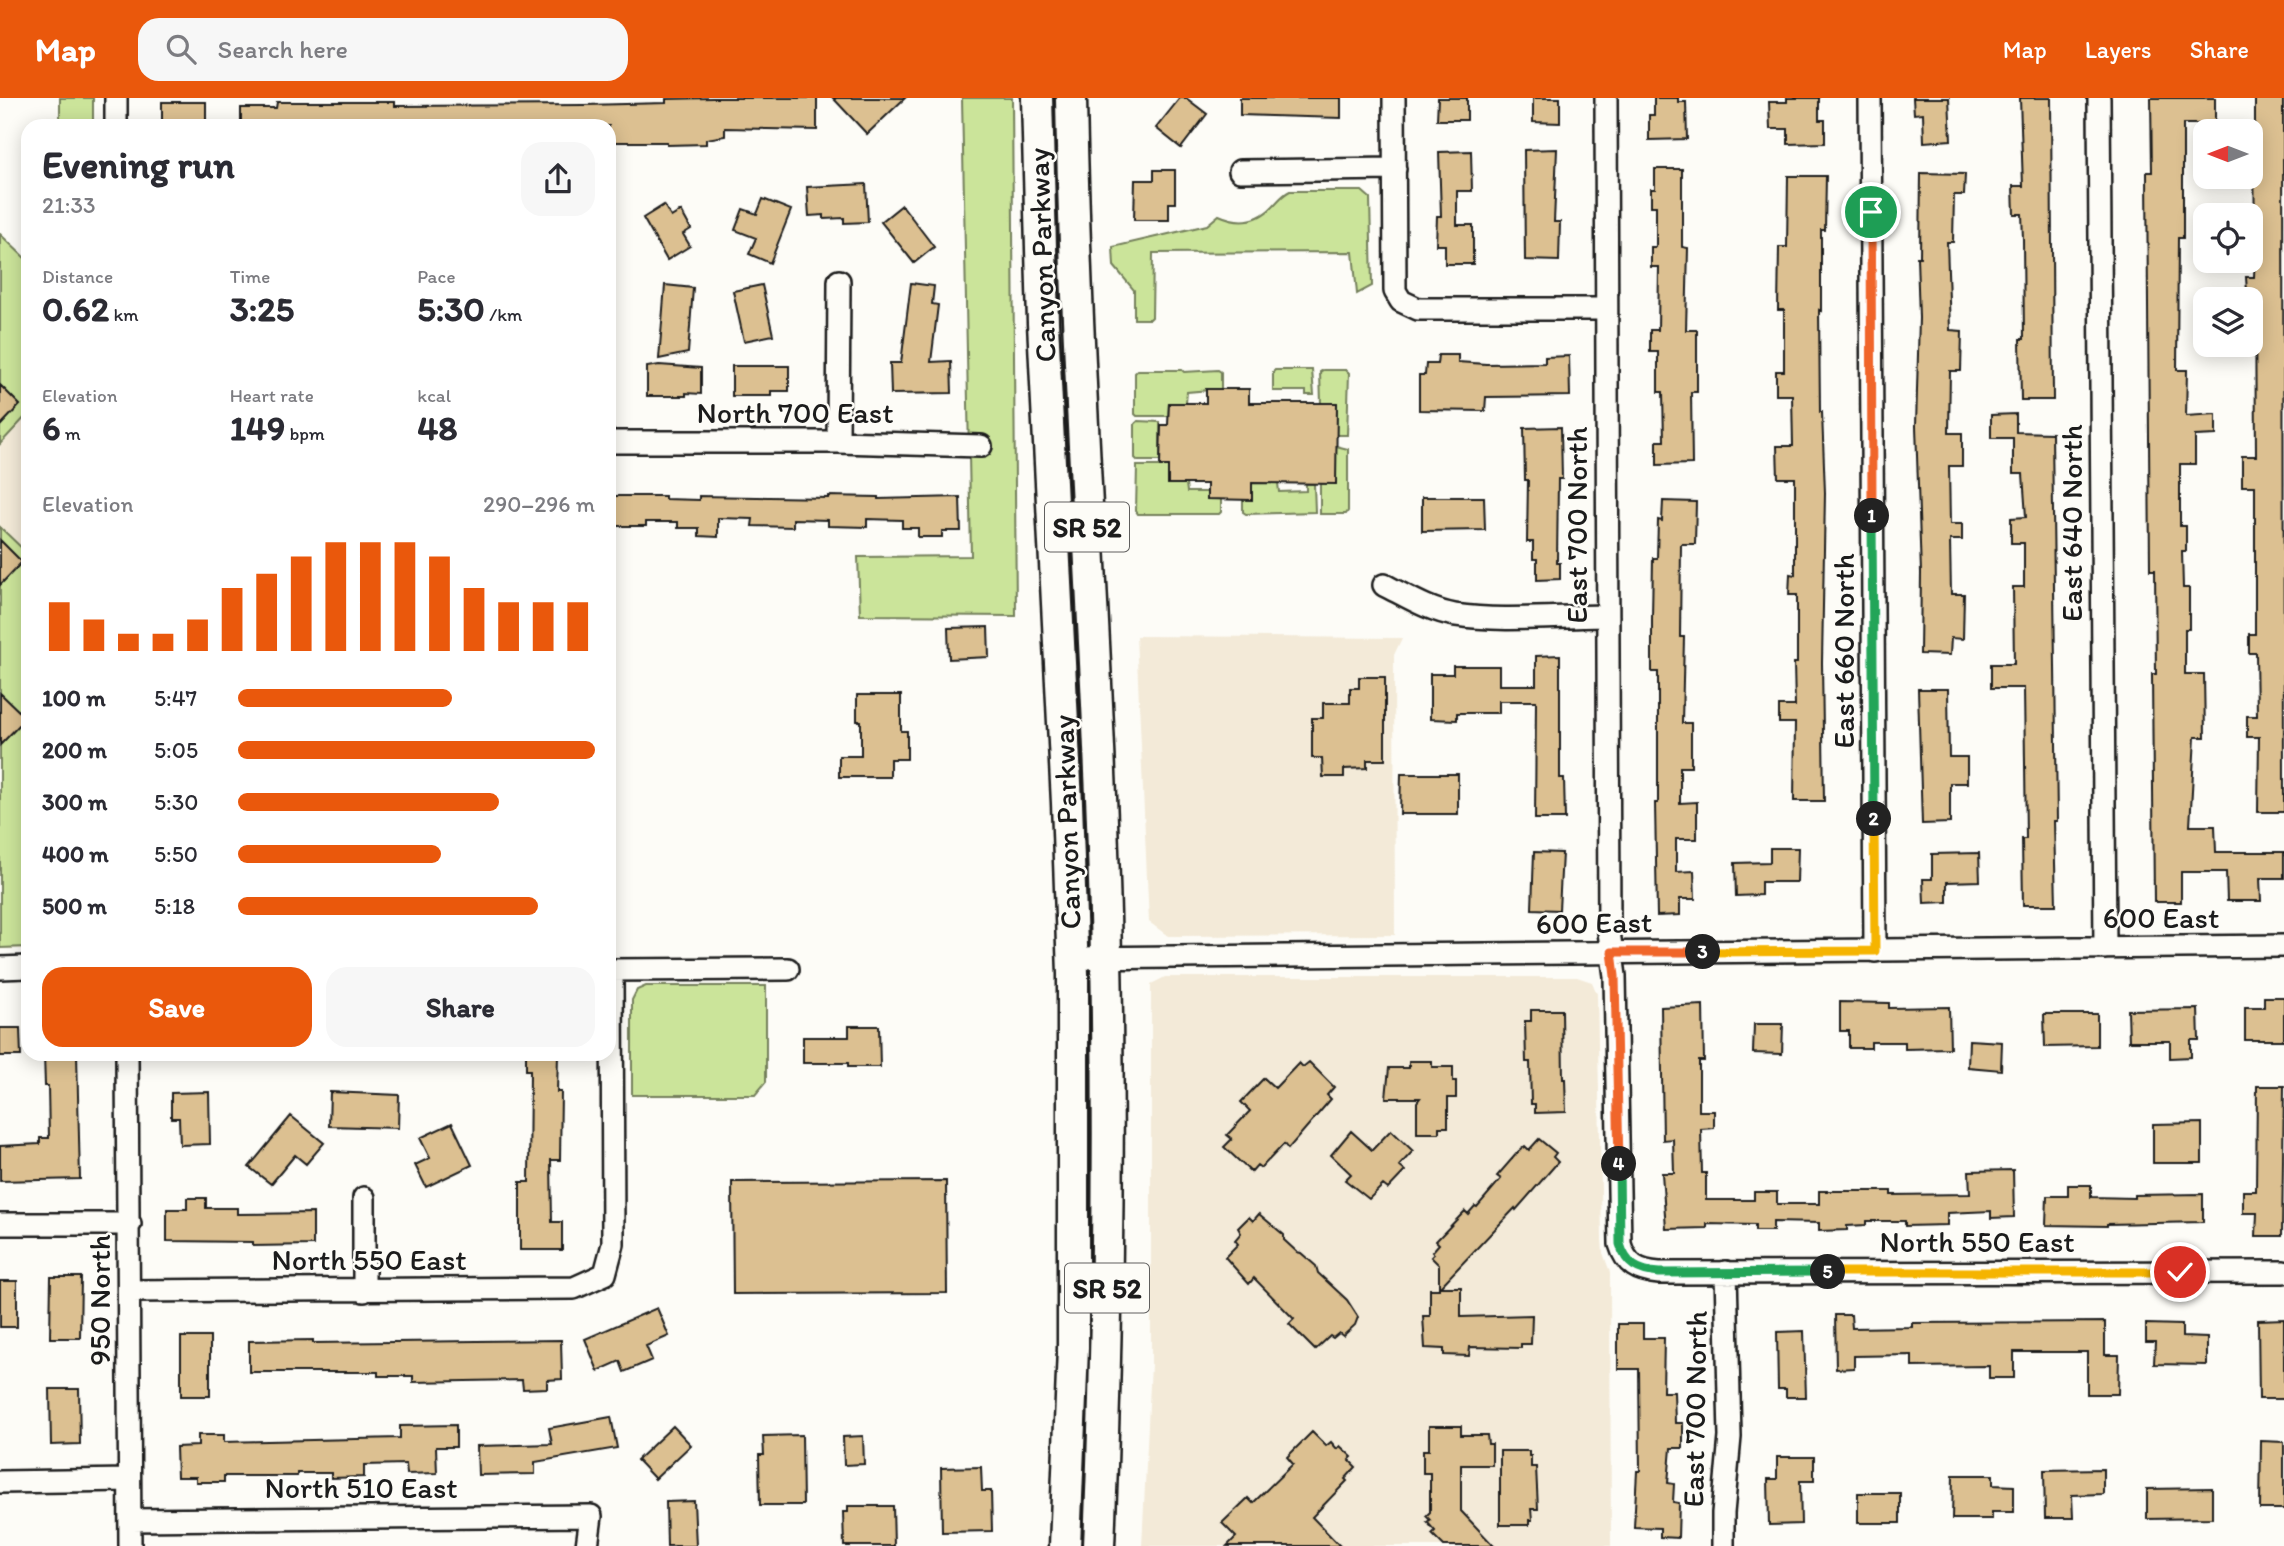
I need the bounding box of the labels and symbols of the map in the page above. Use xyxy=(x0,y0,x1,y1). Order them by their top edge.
north arrow xyxy=(2193,119,2263,189)
street label: Canyon Parkway xyxy=(1019,147,1064,363)
pin xyxy=(1841,182,1901,242)
street label: North 700 East xyxy=(697,394,893,431)
street label: East 640 North xyxy=(2053,424,2090,622)
street label: East 700 North xyxy=(1558,427,1595,623)
pin: 1 xyxy=(1854,498,1890,534)
road number: SR 52 xyxy=(1045,502,1129,551)
street label: East 660 North xyxy=(1825,553,1862,749)
street label: Canyon Parkway xyxy=(1044,714,1089,930)
pin: 2 xyxy=(1856,802,1892,836)
street label: 600 East xyxy=(2103,899,2219,936)
street label: 600 East xyxy=(1536,903,1652,942)
pin: 3 xyxy=(1686,934,1720,970)
pin: 4 xyxy=(1602,1146,1636,1182)
street label: North 550 East xyxy=(1880,1223,2074,1260)
street label: 950 North xyxy=(81,1234,118,1366)
street label: North 550 East xyxy=(272,1241,466,1278)
pin xyxy=(2150,1242,2210,1302)
pin: 5 xyxy=(1811,1254,1846,1290)
road number: SR 52 xyxy=(1065,1264,1149,1312)
street label: East 700 North xyxy=(1674,1310,1715,1508)
street label: North 510 East xyxy=(264,1469,458,1506)

